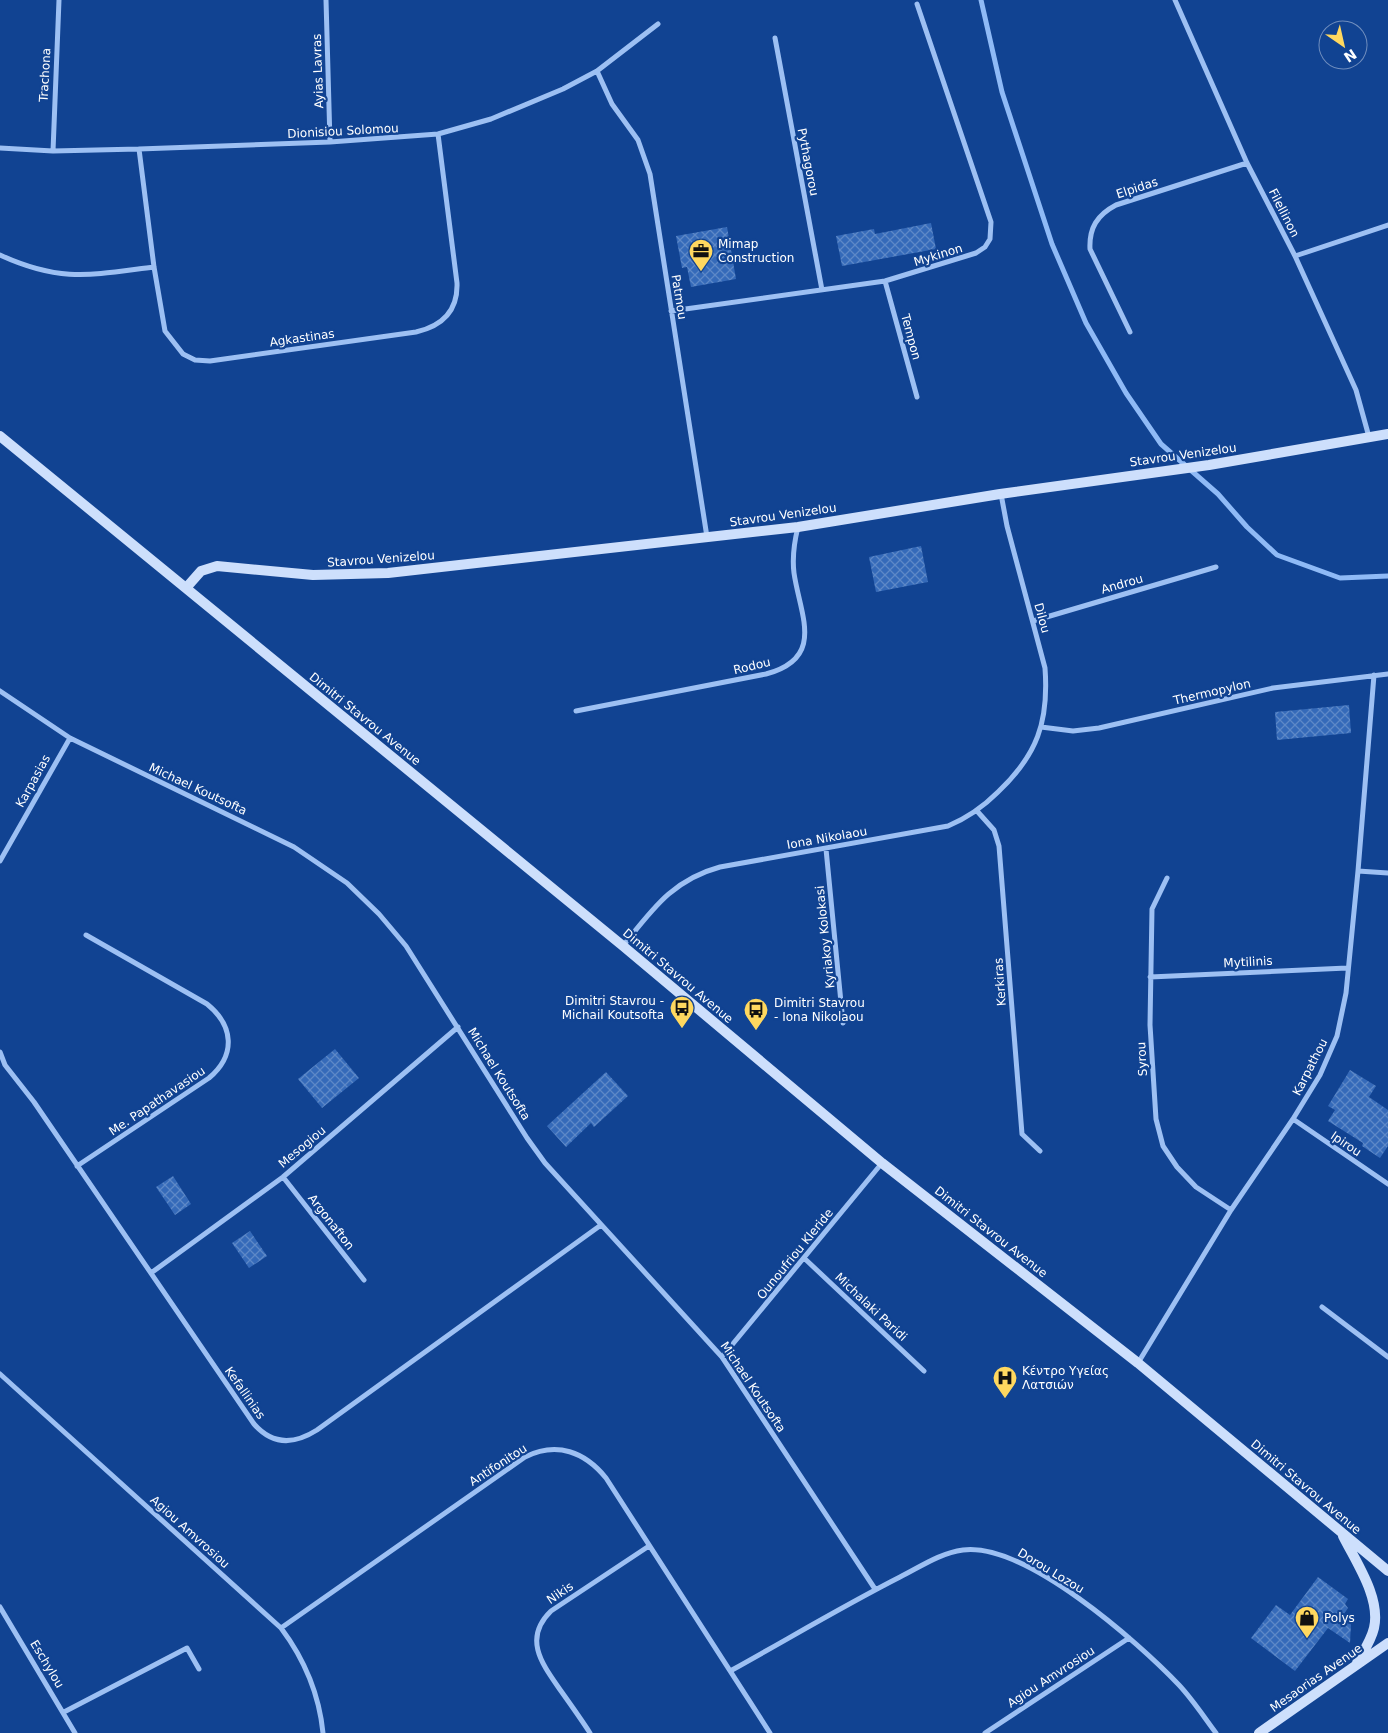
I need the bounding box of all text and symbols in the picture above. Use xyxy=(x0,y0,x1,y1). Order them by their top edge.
north arrow xyxy=(1318,20,1368,70)
street label: Ayias Lavras xyxy=(310,33,326,109)
text: N xyxy=(1341,46,1360,66)
street label: Trachona xyxy=(37,47,53,104)
street label: Dionisiou Solomou xyxy=(287,121,399,141)
street label: Pythagorou xyxy=(795,127,821,197)
street label: Elpidas xyxy=(1114,175,1160,201)
street label: Filellinon xyxy=(1266,186,1302,240)
place label: Mimap Construction xyxy=(718,237,794,265)
office icon: Mimap Construction xyxy=(688,238,714,272)
street label: Mykinon xyxy=(912,241,964,269)
street label: Patmou xyxy=(669,273,689,321)
street label: Tempon xyxy=(898,312,924,361)
street label: Agkastinas xyxy=(269,327,335,349)
street label: Stavrou Venizelou xyxy=(1129,441,1237,469)
street label: Stavrou Venizelou xyxy=(729,501,837,529)
street label: Stavrou Venizelou xyxy=(327,548,435,570)
street label: Androu xyxy=(1099,571,1145,597)
street label: Dilou xyxy=(1031,601,1053,635)
street label: Rodou xyxy=(732,655,772,677)
street label: Dimitri Stavrou Avenue xyxy=(307,670,423,768)
street label: Thermopylon xyxy=(1171,676,1252,708)
street label: Karpasias xyxy=(13,752,53,810)
street label: Michael Koutsofta xyxy=(147,760,249,818)
street label: Iona Nikolaou xyxy=(786,824,868,852)
street label: Kyriakoy Kolokasi xyxy=(813,885,837,989)
street label: Dimitri Stavrou Avenue xyxy=(620,926,736,1026)
street label: Mytilinis xyxy=(1223,954,1273,970)
street label: Kerkiras xyxy=(991,957,1009,1007)
place label: Dimitri Stavrou - Michail Koutsofta xyxy=(562,994,664,1022)
bus stop icon: Dimitri Stavrou - Michail Koutsofta xyxy=(669,995,695,1029)
place label: Dimitri Stavrou - Iona Nikolaou xyxy=(774,996,865,1024)
bus stop icon: Dimitri Stavrou - Iona Nikolaou xyxy=(743,997,769,1031)
street label: Michael Koutsofta xyxy=(465,1025,533,1123)
street label: Karpathou xyxy=(1290,1036,1330,1098)
street label: Syrou xyxy=(1134,1041,1150,1077)
street label: Me. Papathavasiou xyxy=(106,1064,208,1138)
street label: Mesogiou xyxy=(276,1123,328,1171)
street label: Ipirou xyxy=(1328,1129,1364,1159)
street label: Dimitri Stavrou Avenue xyxy=(932,1184,1050,1280)
street label: Argonafton xyxy=(305,1191,357,1253)
street label: Ounoufriou Kleride xyxy=(754,1206,836,1302)
street label: Michalaki Paridi xyxy=(832,1270,910,1344)
street label: Michael Koutsofta xyxy=(717,1339,789,1435)
street label: Kefallinias xyxy=(222,1364,268,1422)
place label: Κέντρο Υγείας Λατσιών xyxy=(1022,1364,1109,1392)
hospital icon: Κέντρο Υγείας Λατσιών xyxy=(992,1365,1018,1399)
street label: Dimitri Stavrou Avenue xyxy=(1248,1437,1364,1537)
street label: Antifonitou xyxy=(467,1441,529,1489)
street label: Agiou Amvrosiou xyxy=(148,1493,232,1571)
street label: Dorou Lozou xyxy=(1015,1546,1087,1596)
street label: Nikis xyxy=(544,1579,576,1607)
shop icon: Polys xyxy=(1294,1605,1320,1639)
place label: Polys xyxy=(1324,1611,1355,1625)
street label: Eschylou xyxy=(27,1637,67,1691)
street label: Mesaorias Avenue xyxy=(1267,1641,1365,1715)
street label: Agiou Amvrosiou xyxy=(1005,1643,1097,1711)

